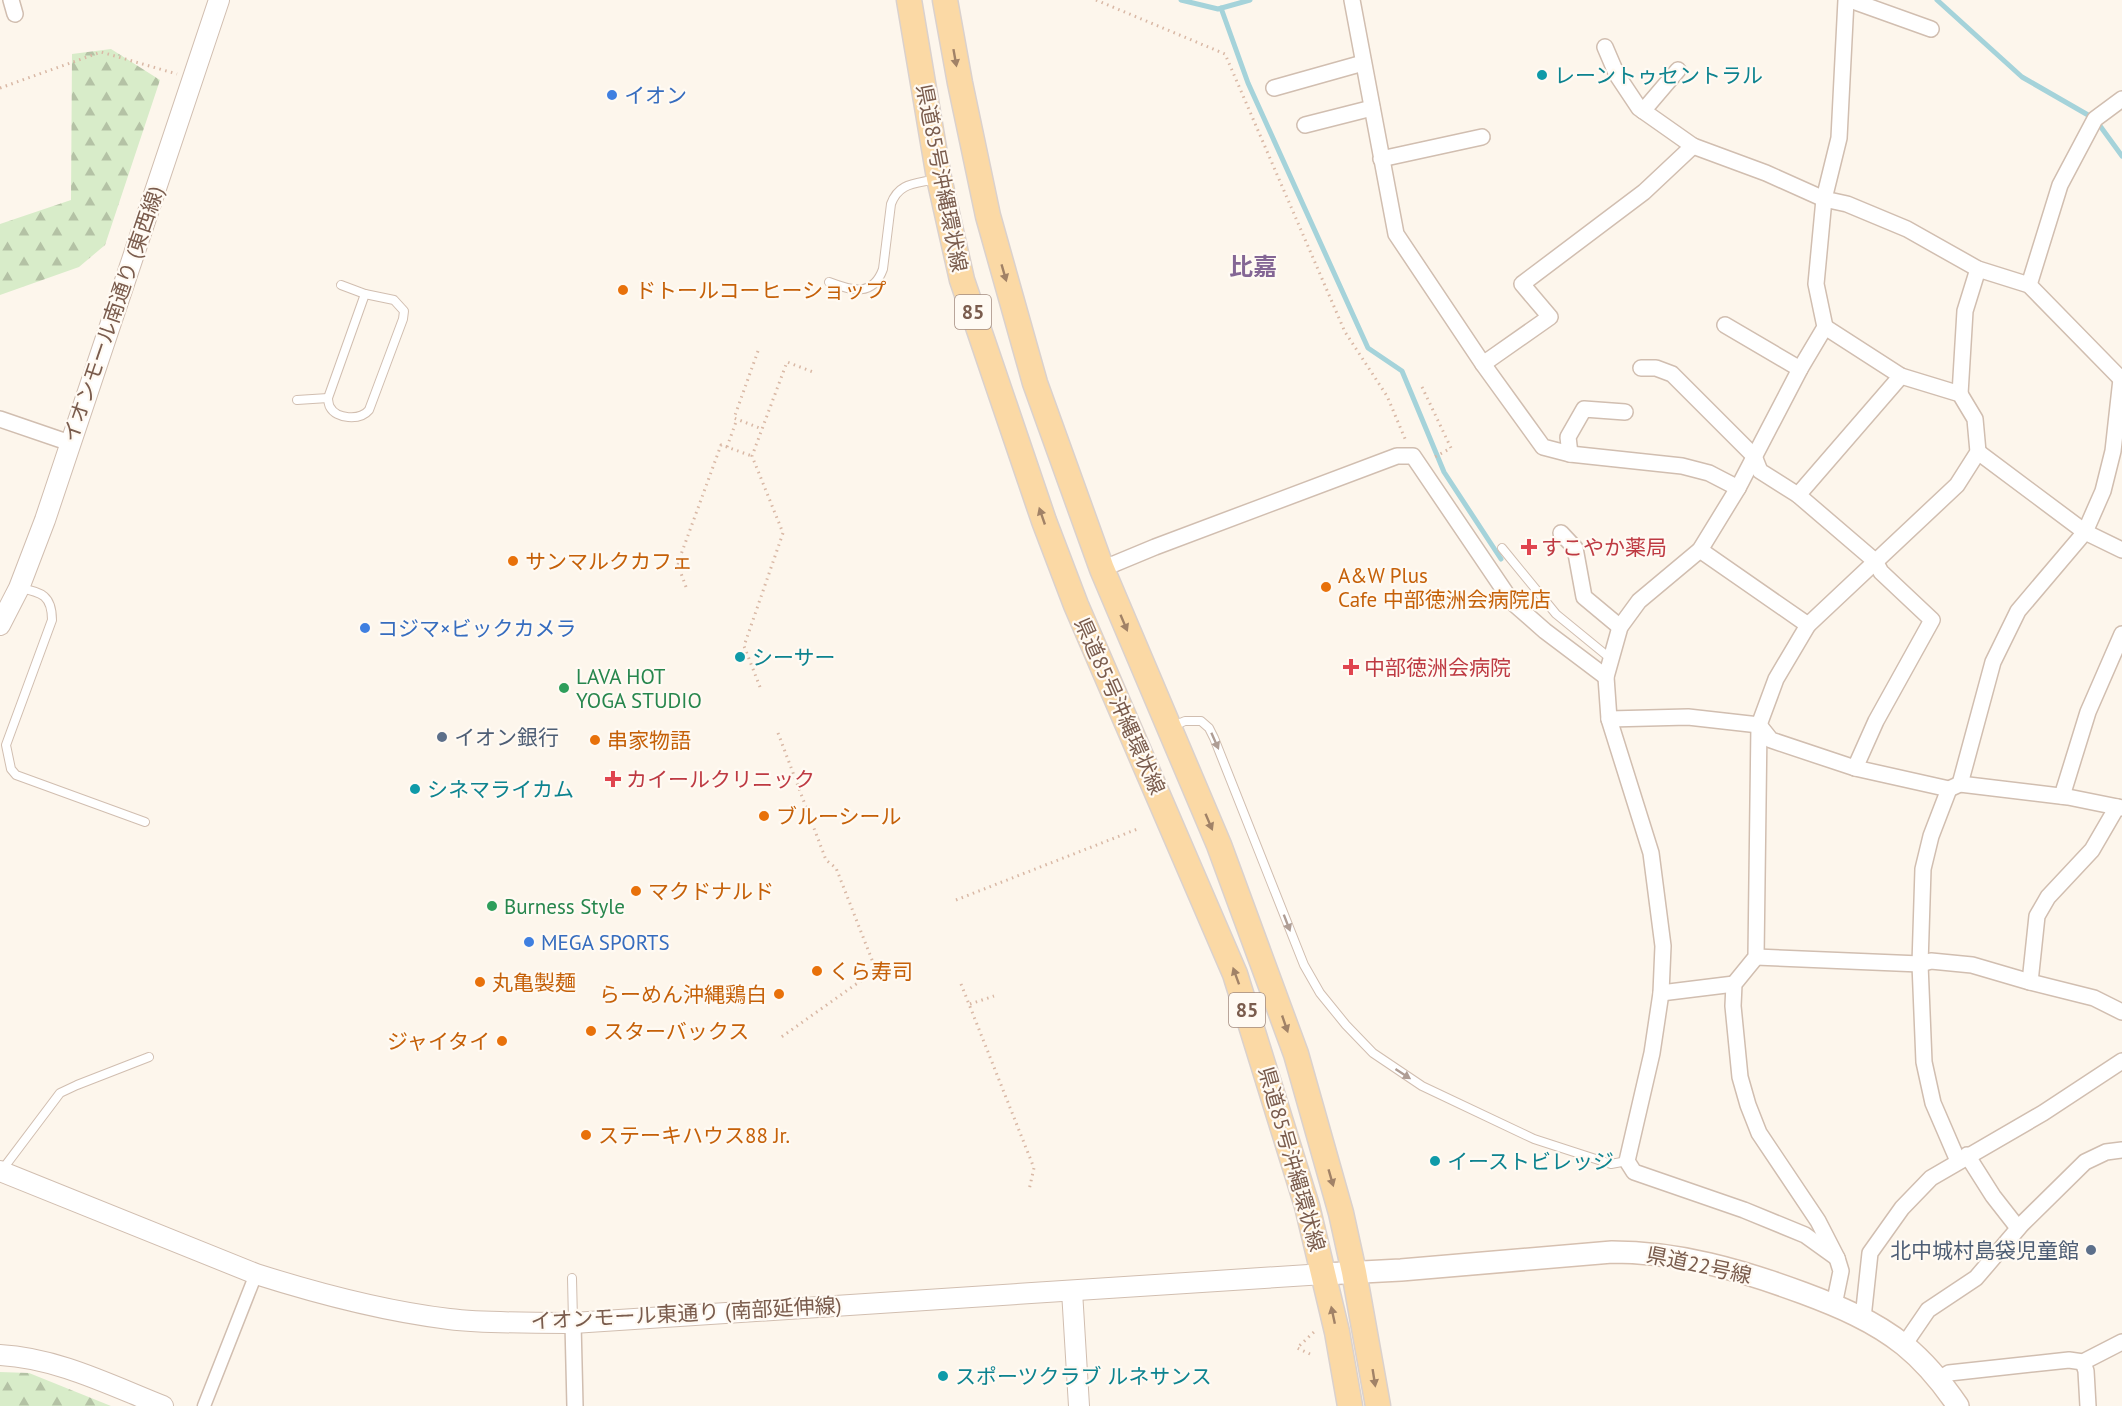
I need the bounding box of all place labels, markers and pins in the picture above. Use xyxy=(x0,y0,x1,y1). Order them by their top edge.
place label: レーントゥセントラル xyxy=(1554,62,1763,89)
marker: レーントゥセントラル xyxy=(1535,68,1549,82)
place label: イオン xyxy=(624,82,687,109)
marker: イオン xyxy=(605,88,619,102)
place label: ドトールコーヒーショップ xyxy=(635,277,886,304)
marker: ドトールコーヒーショップ xyxy=(616,283,630,297)
place label: すこやか薬局 xyxy=(1541,534,1667,561)
marker: すこやか薬局 xyxy=(1522,540,1536,554)
place label: サンマルクカフェ xyxy=(525,548,693,575)
marker: サンマルクカフェ xyxy=(506,554,520,568)
place label: A&W Plus Cafe 中部徳洲会病院店 xyxy=(1338,562,1551,613)
marker: A&W Plus Cafe 中部徳洲会病院店 xyxy=(1319,580,1333,594)
place label: コジマ×ビックカメラ xyxy=(377,615,577,642)
marker: コジマ×ビックカメラ xyxy=(358,621,372,635)
place label: シーサー xyxy=(752,644,836,671)
marker: シーサー xyxy=(733,650,747,664)
place label: 中部徳洲会病院 xyxy=(1364,654,1511,681)
marker: 中部徳洲会病院 xyxy=(1342,658,1360,676)
place label: LAVA HOT YOGA STUDIO xyxy=(576,663,702,714)
marker: LAVA HOT YOGA STUDIO xyxy=(557,681,571,695)
place label: イオン銀行 xyxy=(454,724,559,751)
place label: 串家物語 xyxy=(607,727,691,754)
marker: イオン銀行 xyxy=(435,730,449,744)
marker: 串家物語 xyxy=(588,733,602,747)
place label: カイールクリニック xyxy=(626,766,815,793)
marker: カイールクリニック xyxy=(604,770,622,788)
place label: シネマライカム xyxy=(427,776,574,803)
marker: シネマライカム xyxy=(408,782,422,796)
place label: ブルーシール xyxy=(776,803,902,830)
marker: ブルーシール xyxy=(757,809,771,823)
place label: マクドナルド xyxy=(648,878,774,905)
marker: マクドナルド xyxy=(629,884,643,898)
place label: Burness Style xyxy=(504,893,625,920)
marker: Burness Style xyxy=(485,899,499,913)
place label: MEGA SPORTS xyxy=(541,929,670,956)
marker: MEGA SPORTS xyxy=(522,935,536,949)
place label: くら寿司 xyxy=(829,958,913,985)
marker: くら寿司 xyxy=(810,964,824,978)
place label: 丸亀製麺 xyxy=(492,969,576,996)
marker: 丸亀製麺 xyxy=(473,975,487,989)
place label: らーめん沖縄鶏白 xyxy=(599,981,767,1008)
marker: らーめん沖縄鶏白 xyxy=(772,987,786,1001)
place label: スターバックス xyxy=(603,1018,749,1045)
marker: スターバックス xyxy=(584,1024,598,1038)
place label: ジャイタイ xyxy=(387,1028,490,1055)
marker: ジャイタイ xyxy=(495,1034,509,1048)
place label: ステーキハウス88 Jr. xyxy=(598,1122,790,1149)
marker: ステーキハウス88 Jr. xyxy=(579,1128,593,1142)
place label: イーストビレッジ xyxy=(1447,1148,1614,1175)
marker: イーストビレッジ xyxy=(1428,1154,1442,1168)
place label: 北中城村島袋児童館 xyxy=(1890,1237,2079,1264)
marker: 北中城村島袋児童館 xyxy=(2084,1243,2098,1257)
place label: スポーツクラブ ルネサンス xyxy=(955,1363,1212,1390)
marker: スポーツクラブ ルネサンス xyxy=(936,1369,950,1383)

